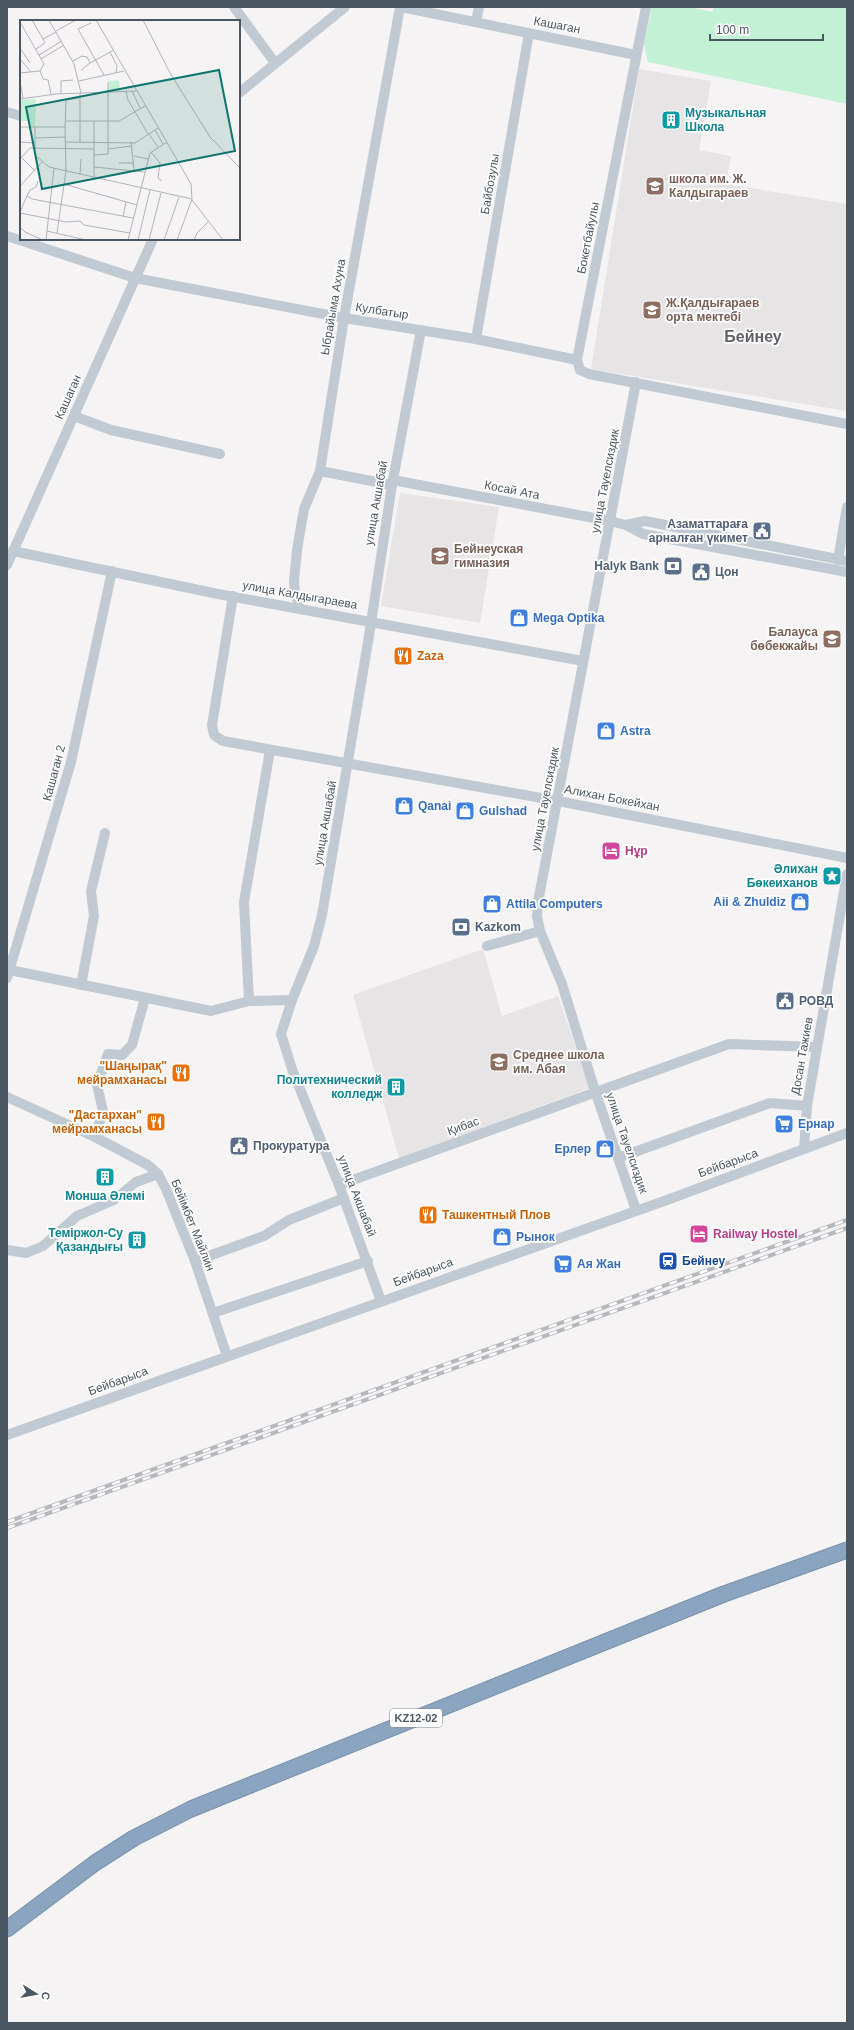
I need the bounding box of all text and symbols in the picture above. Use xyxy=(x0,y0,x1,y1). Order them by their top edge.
street label: Кашаган xyxy=(532,14,582,36)
scale bar xyxy=(710,16,823,42)
inset map xyxy=(20,20,240,240)
text: 100 m xyxy=(716,23,749,37)
place label: Музыкальная Школа xyxy=(685,106,766,134)
building icon: Музыкальная Школа xyxy=(660,109,682,131)
street label: Байбозулы xyxy=(478,153,502,215)
place label: школа им. Ж. Калдыгараев xyxy=(669,172,748,200)
school or university icon: школа им. Ж. Калдыгараев xyxy=(644,175,666,197)
street label: Бокетбайулы xyxy=(574,201,602,275)
street label: Ыбрайыма Ахуна xyxy=(318,257,348,356)
place label: Ж.Қалдығараев орта мектебі xyxy=(665,296,759,324)
school or university icon: Ж.Қалдығараев орта мектебі xyxy=(641,299,663,321)
street label: Кулбатыр xyxy=(354,300,410,322)
district label: Бейнеу xyxy=(724,328,782,345)
street label: Кашаган xyxy=(52,373,84,421)
street label: улица Тауелсиздик xyxy=(588,427,622,534)
street label: улица Акшабай xyxy=(362,460,390,546)
street label: Косай Ата xyxy=(483,478,541,502)
place label: Азаматтараға арналған үкимет xyxy=(649,517,748,545)
public building icon: Азаматтараға арналған үкимет xyxy=(751,520,773,542)
place label: Бейнеуская гимназия xyxy=(454,542,523,570)
school or university icon: Бейнеуская гимназия xyxy=(429,545,451,567)
bank icon: Halyk Bank xyxy=(662,555,684,577)
place label: Halyk Bank xyxy=(594,559,659,573)
public building icon: Цон xyxy=(690,561,712,583)
place label: Цон xyxy=(715,565,739,579)
street label: улица Калдыгараева xyxy=(241,578,359,612)
shop icon: Mega Optika xyxy=(508,607,530,629)
place label: Mega Optika xyxy=(533,611,605,625)
place label: Балауса бөбекжайы xyxy=(750,625,818,653)
school or university icon: Балауса бөбекжайы xyxy=(821,628,843,650)
restaurant icon: Zaza xyxy=(392,645,414,667)
place label: Zaza xyxy=(417,649,444,663)
shop icon: Astra xyxy=(595,720,617,742)
place label: Astra xyxy=(620,724,651,738)
street label: Кашаган 2 xyxy=(40,743,68,803)
street label: улица Тауелсиздик xyxy=(528,745,562,852)
street label: улица Акшабай xyxy=(311,780,339,866)
street label: Алихан Бокейхан xyxy=(563,782,661,814)
shop icon: Qanai xyxy=(393,795,415,817)
place label: Qanai xyxy=(418,799,451,813)
shop icon: Gulshad xyxy=(454,800,476,822)
place label: Gulshad xyxy=(479,804,527,818)
hotel icon: Нұр xyxy=(600,840,622,862)
place label: Нұр xyxy=(625,844,648,858)
place label: Әлихан Бөкеиханов xyxy=(747,862,818,890)
place icon: Әлихан Бөкеиханов xyxy=(821,865,843,887)
shop icon: Aii & Zhuldiz xyxy=(789,891,811,913)
shop icon: Attila Computers xyxy=(481,893,503,915)
place label: Aii & Zhuldiz xyxy=(713,895,786,909)
place label: Attila Computers xyxy=(506,897,603,911)
bank icon: Kazkom xyxy=(450,916,472,938)
place label: Kazkom xyxy=(475,920,521,934)
public building icon: РОВД xyxy=(774,990,796,1012)
place label: РОВД xyxy=(799,994,834,1008)
street label: Досан Тажиев xyxy=(788,1016,816,1096)
place label: Среднее школа им. Абая xyxy=(513,1048,605,1076)
school or university icon: Среднее школа им. Абая xyxy=(488,1051,510,1073)
place label: "Шаңырақ" мейрамханасы xyxy=(77,1059,167,1087)
restaurant icon: "Шаңырақ" мейрамханасы xyxy=(170,1062,192,1084)
place label: Политехнический колледж xyxy=(277,1073,382,1101)
building icon: Политехнический колледж xyxy=(385,1076,407,1098)
street label: улица Тауелсиздик xyxy=(603,1091,651,1196)
place label: "Дастархан" мейрамханасы xyxy=(52,1108,142,1136)
restaurant icon: "Дастархан" мейрамханасы xyxy=(145,1111,167,1133)
supermarket icon: Ернар xyxy=(773,1113,795,1135)
street label: Қибас xyxy=(445,1114,481,1138)
place label: Ернар xyxy=(798,1117,835,1131)
public building icon: Прокуратура xyxy=(228,1135,250,1157)
shop icon: Ерлер xyxy=(594,1138,616,1160)
place label: Прокуратура xyxy=(253,1139,330,1153)
place label: Ерлер xyxy=(554,1142,591,1156)
street label: Бейбарыса xyxy=(696,1146,760,1180)
street label: улица Акшабай xyxy=(335,1153,379,1239)
building icon: Монша Әлемі xyxy=(94,1166,116,1188)
street label: Бейімбет Майлин xyxy=(168,1177,218,1273)
place label: Монша Әлемі xyxy=(65,1189,145,1203)
restaurant icon: Ташкентный Плов xyxy=(417,1204,439,1226)
place label: Ташкентный Плов xyxy=(442,1208,551,1222)
hotel icon: Railway Hostel xyxy=(688,1223,710,1245)
place label: Теміржол-Су Қазандығы xyxy=(48,1226,123,1254)
shop icon: Рынок xyxy=(491,1226,513,1248)
place label: Railway Hostel xyxy=(713,1227,798,1241)
building icon: Теміржол-Су Қазандығы xyxy=(126,1229,148,1251)
place label: Рынок xyxy=(516,1230,556,1244)
station icon: Бейнеу xyxy=(657,1250,679,1272)
supermarket icon: Ая Жан xyxy=(552,1253,574,1275)
place label: Бейнеу xyxy=(682,1254,725,1268)
street label: Бейбарыса xyxy=(391,1255,455,1289)
place label: Ая Жан xyxy=(577,1257,621,1271)
street label: Бейбарыса xyxy=(86,1364,150,1398)
road number: KZ12-02 xyxy=(390,1709,442,1727)
north arrow xyxy=(16,1974,56,2014)
text: С xyxy=(39,1991,52,2001)

